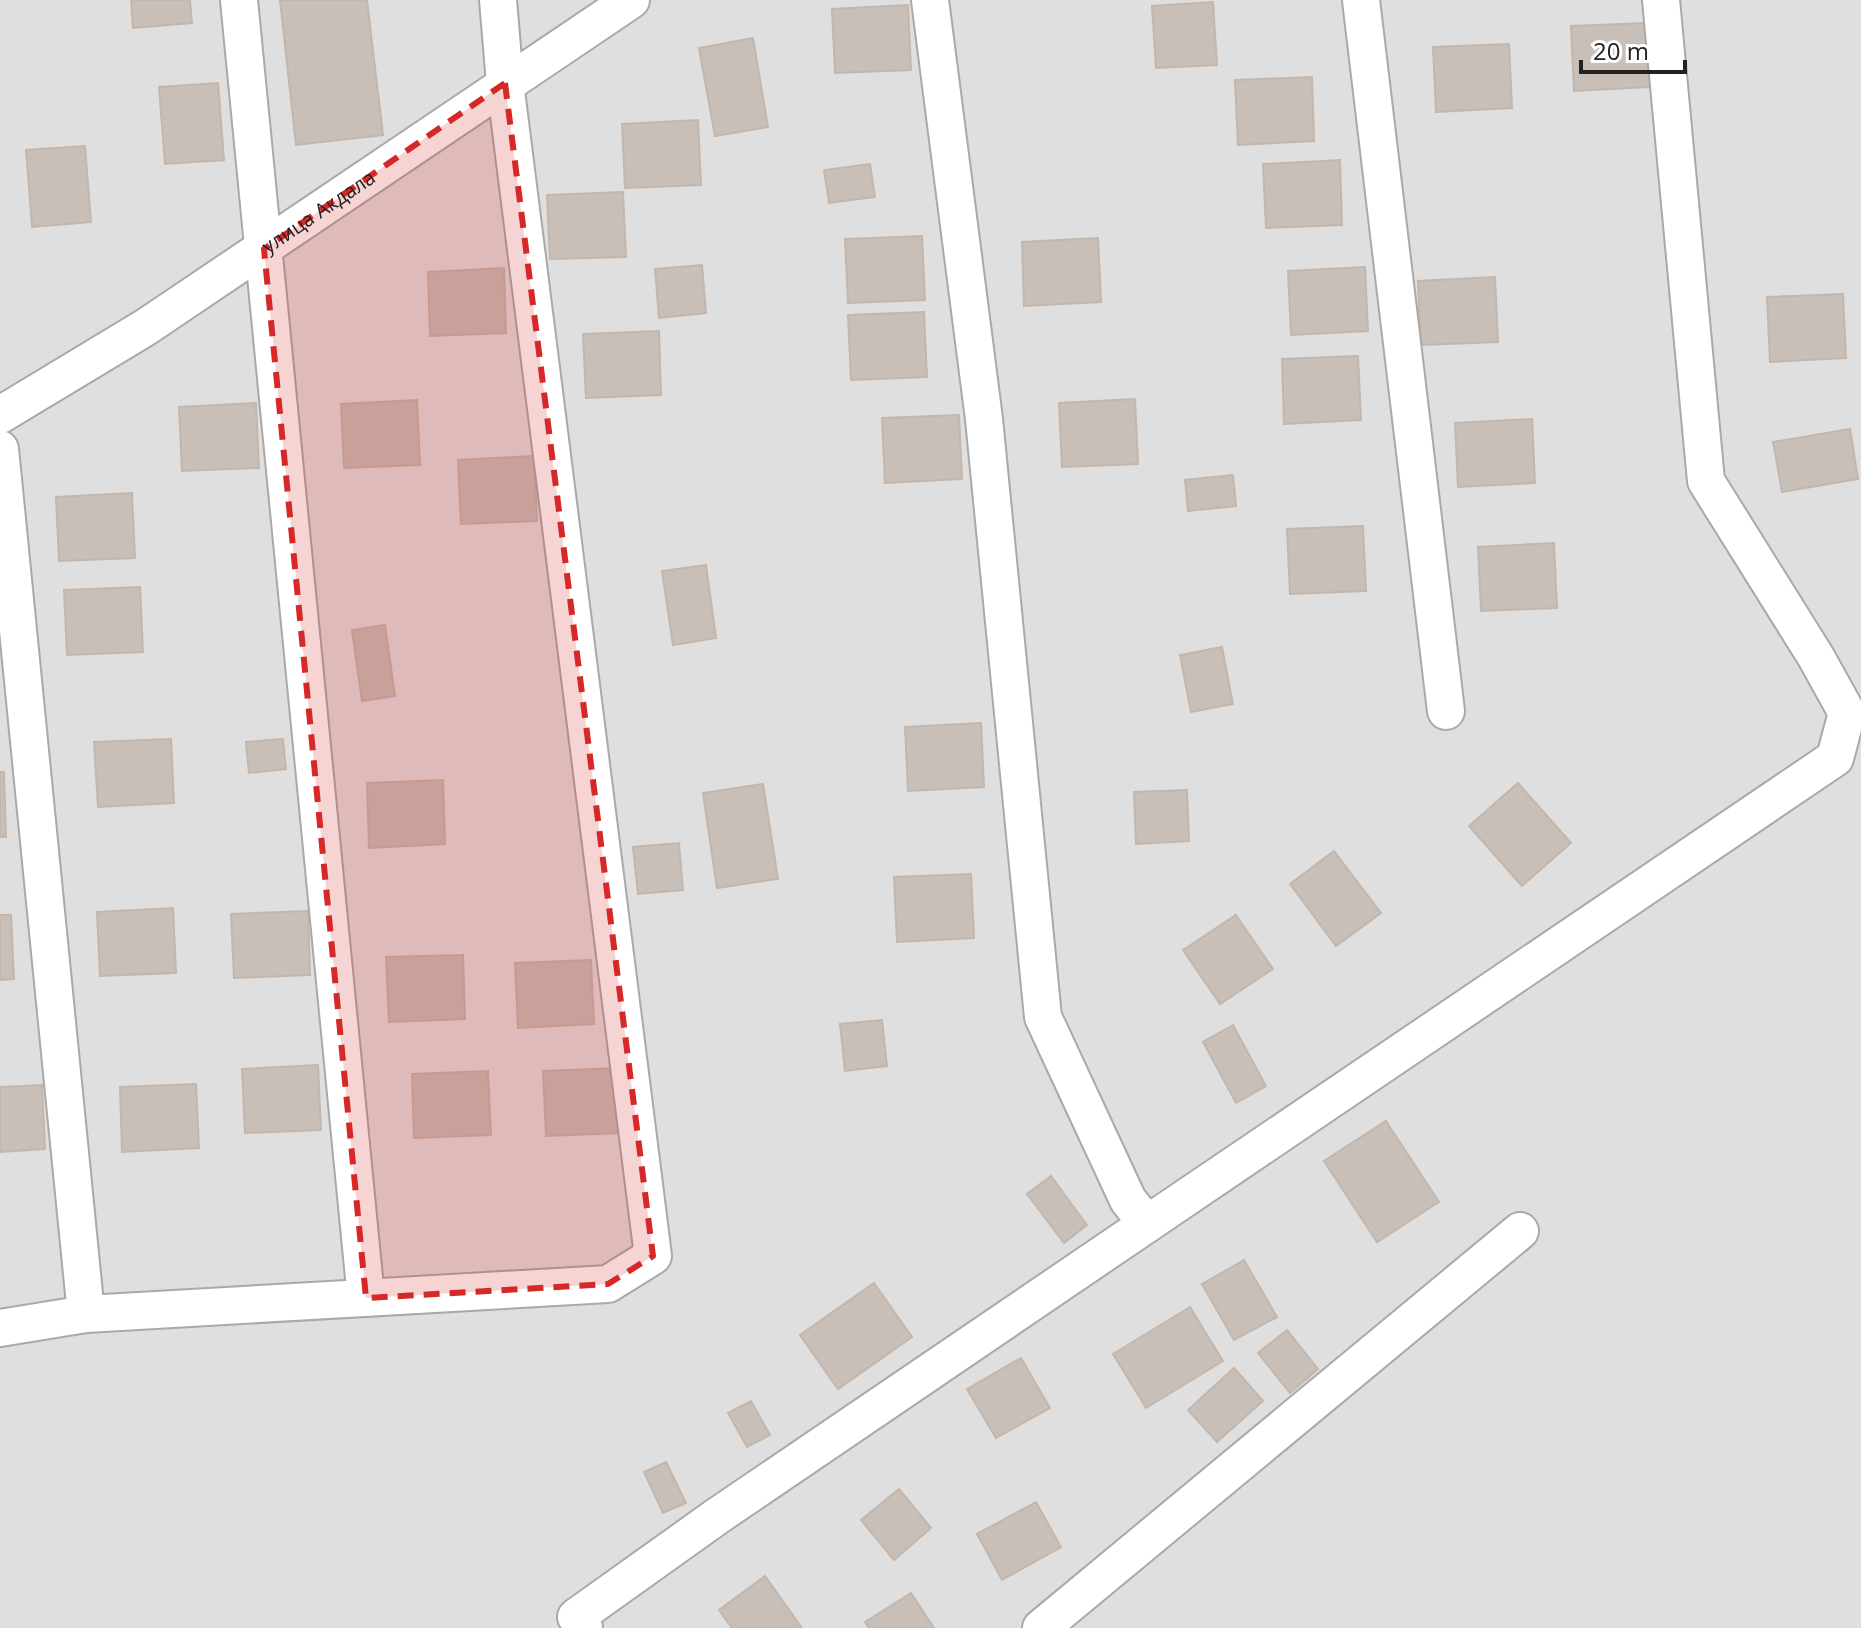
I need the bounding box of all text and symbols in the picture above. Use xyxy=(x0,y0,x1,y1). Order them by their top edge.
scale bar xyxy=(1581,24,1685,74)
text: 20 m xyxy=(1593,34,1649,67)
street label: улица Акдала xyxy=(256,163,380,259)

